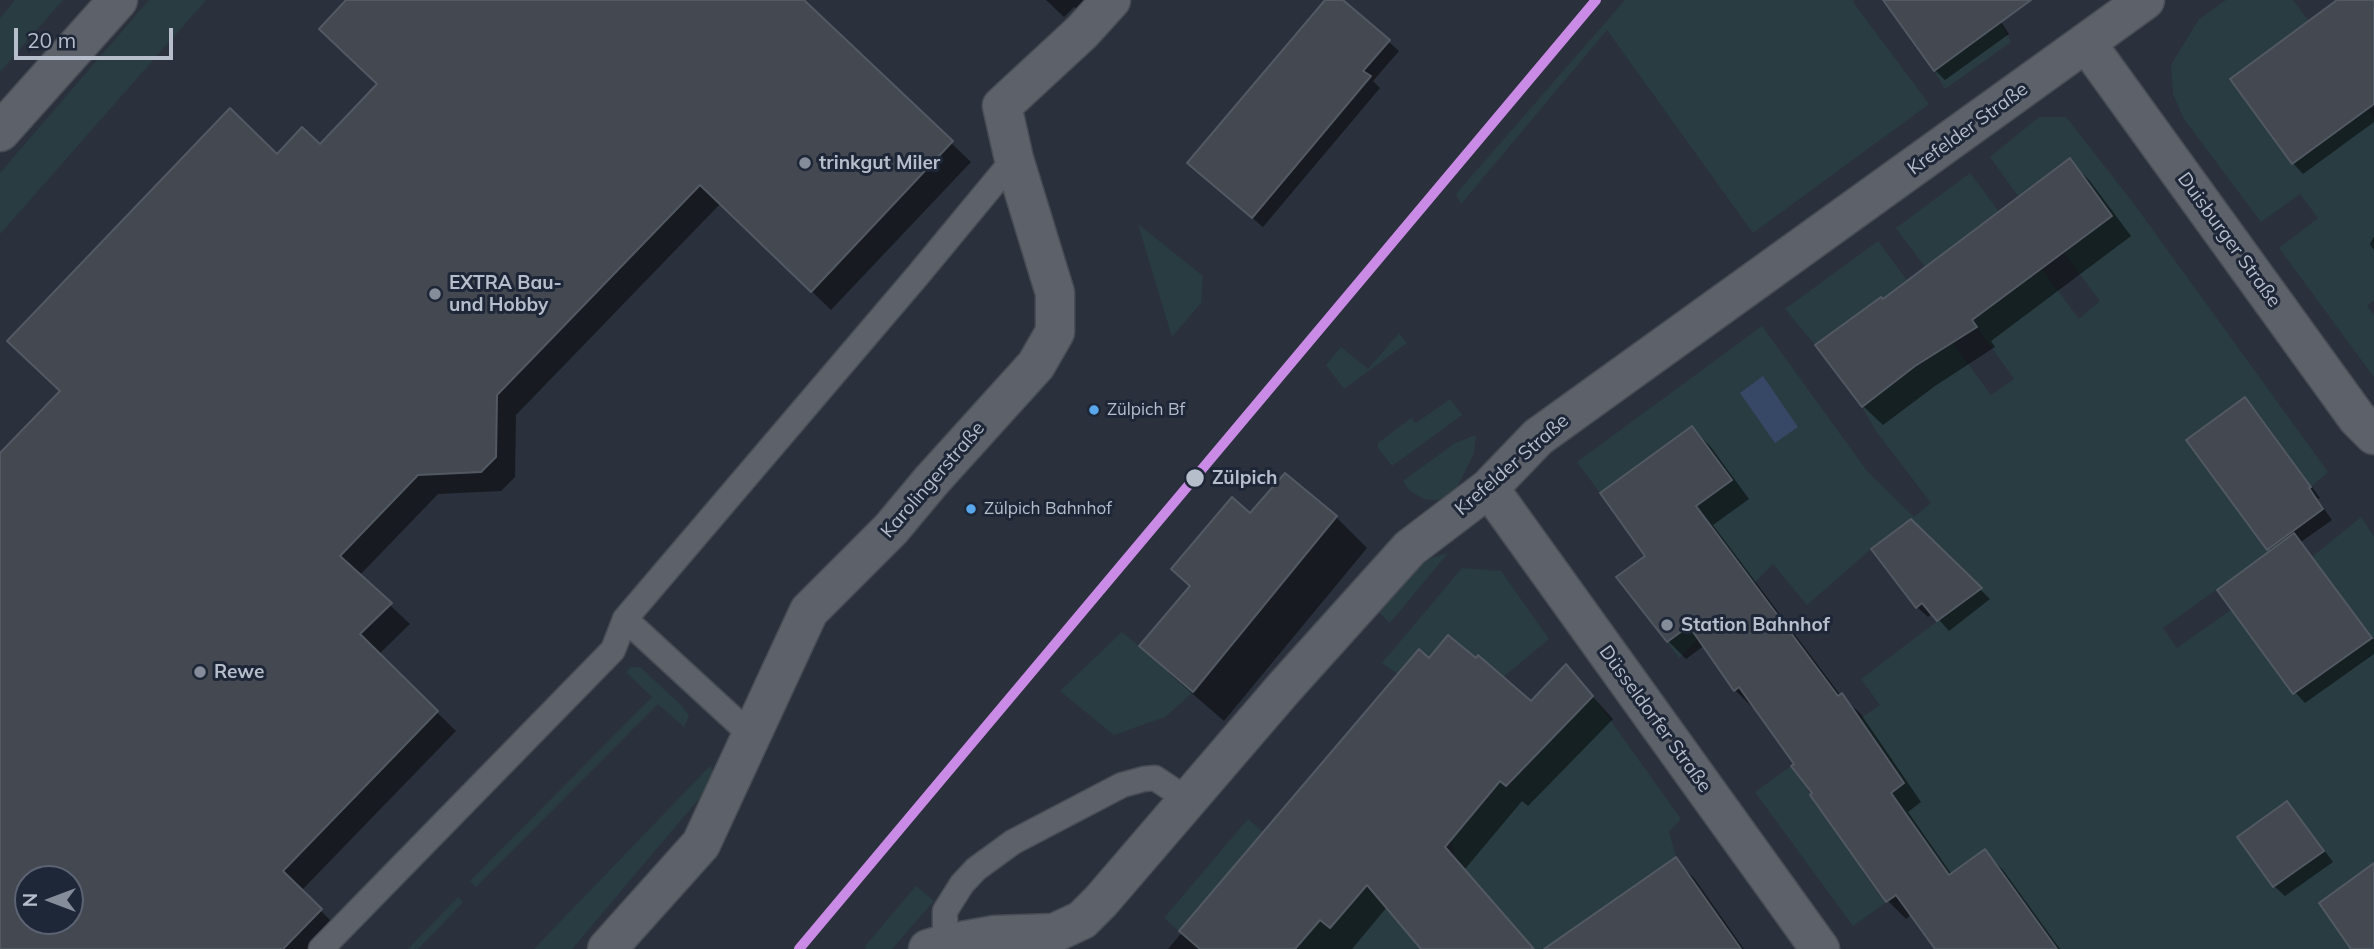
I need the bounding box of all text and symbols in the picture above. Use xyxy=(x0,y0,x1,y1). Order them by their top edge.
scale bar xyxy=(18,14,177,58)
text: 20 m xyxy=(27,27,76,53)
street label: Krefelder Straße xyxy=(1904,78,2032,180)
place label: trinkgut Miler xyxy=(819,152,940,174)
marker: trinkgut Miler xyxy=(797,155,813,171)
street label: Duisburger Straße xyxy=(2172,168,2286,312)
place label: EXTRA Bau- und Hobby xyxy=(449,272,562,316)
marker: EXTRA Bau- und Hobby xyxy=(427,286,443,302)
place label: Zülpich Bf xyxy=(1107,400,1185,420)
marker: Zülpich Bf xyxy=(1087,403,1101,417)
street label: Krefelder Straße xyxy=(1451,410,1573,520)
street label: Karolingerstraße xyxy=(876,417,990,543)
marker: Zülpich xyxy=(1184,467,1206,489)
place label: Zülpich xyxy=(1212,467,1277,489)
place label: Zülpich Bahnhof xyxy=(984,499,1112,519)
marker: Zülpich Bahnhof xyxy=(964,502,978,516)
place label: Station Bahnhof xyxy=(1681,614,1830,636)
marker: Station Bahnhof xyxy=(1659,617,1675,633)
street label: Düsseldorfer Straße xyxy=(1594,641,1716,797)
place label: Rewe xyxy=(214,661,264,683)
marker: Rewe xyxy=(192,664,208,680)
north arrow xyxy=(14,865,84,935)
text: N xyxy=(18,893,42,907)

